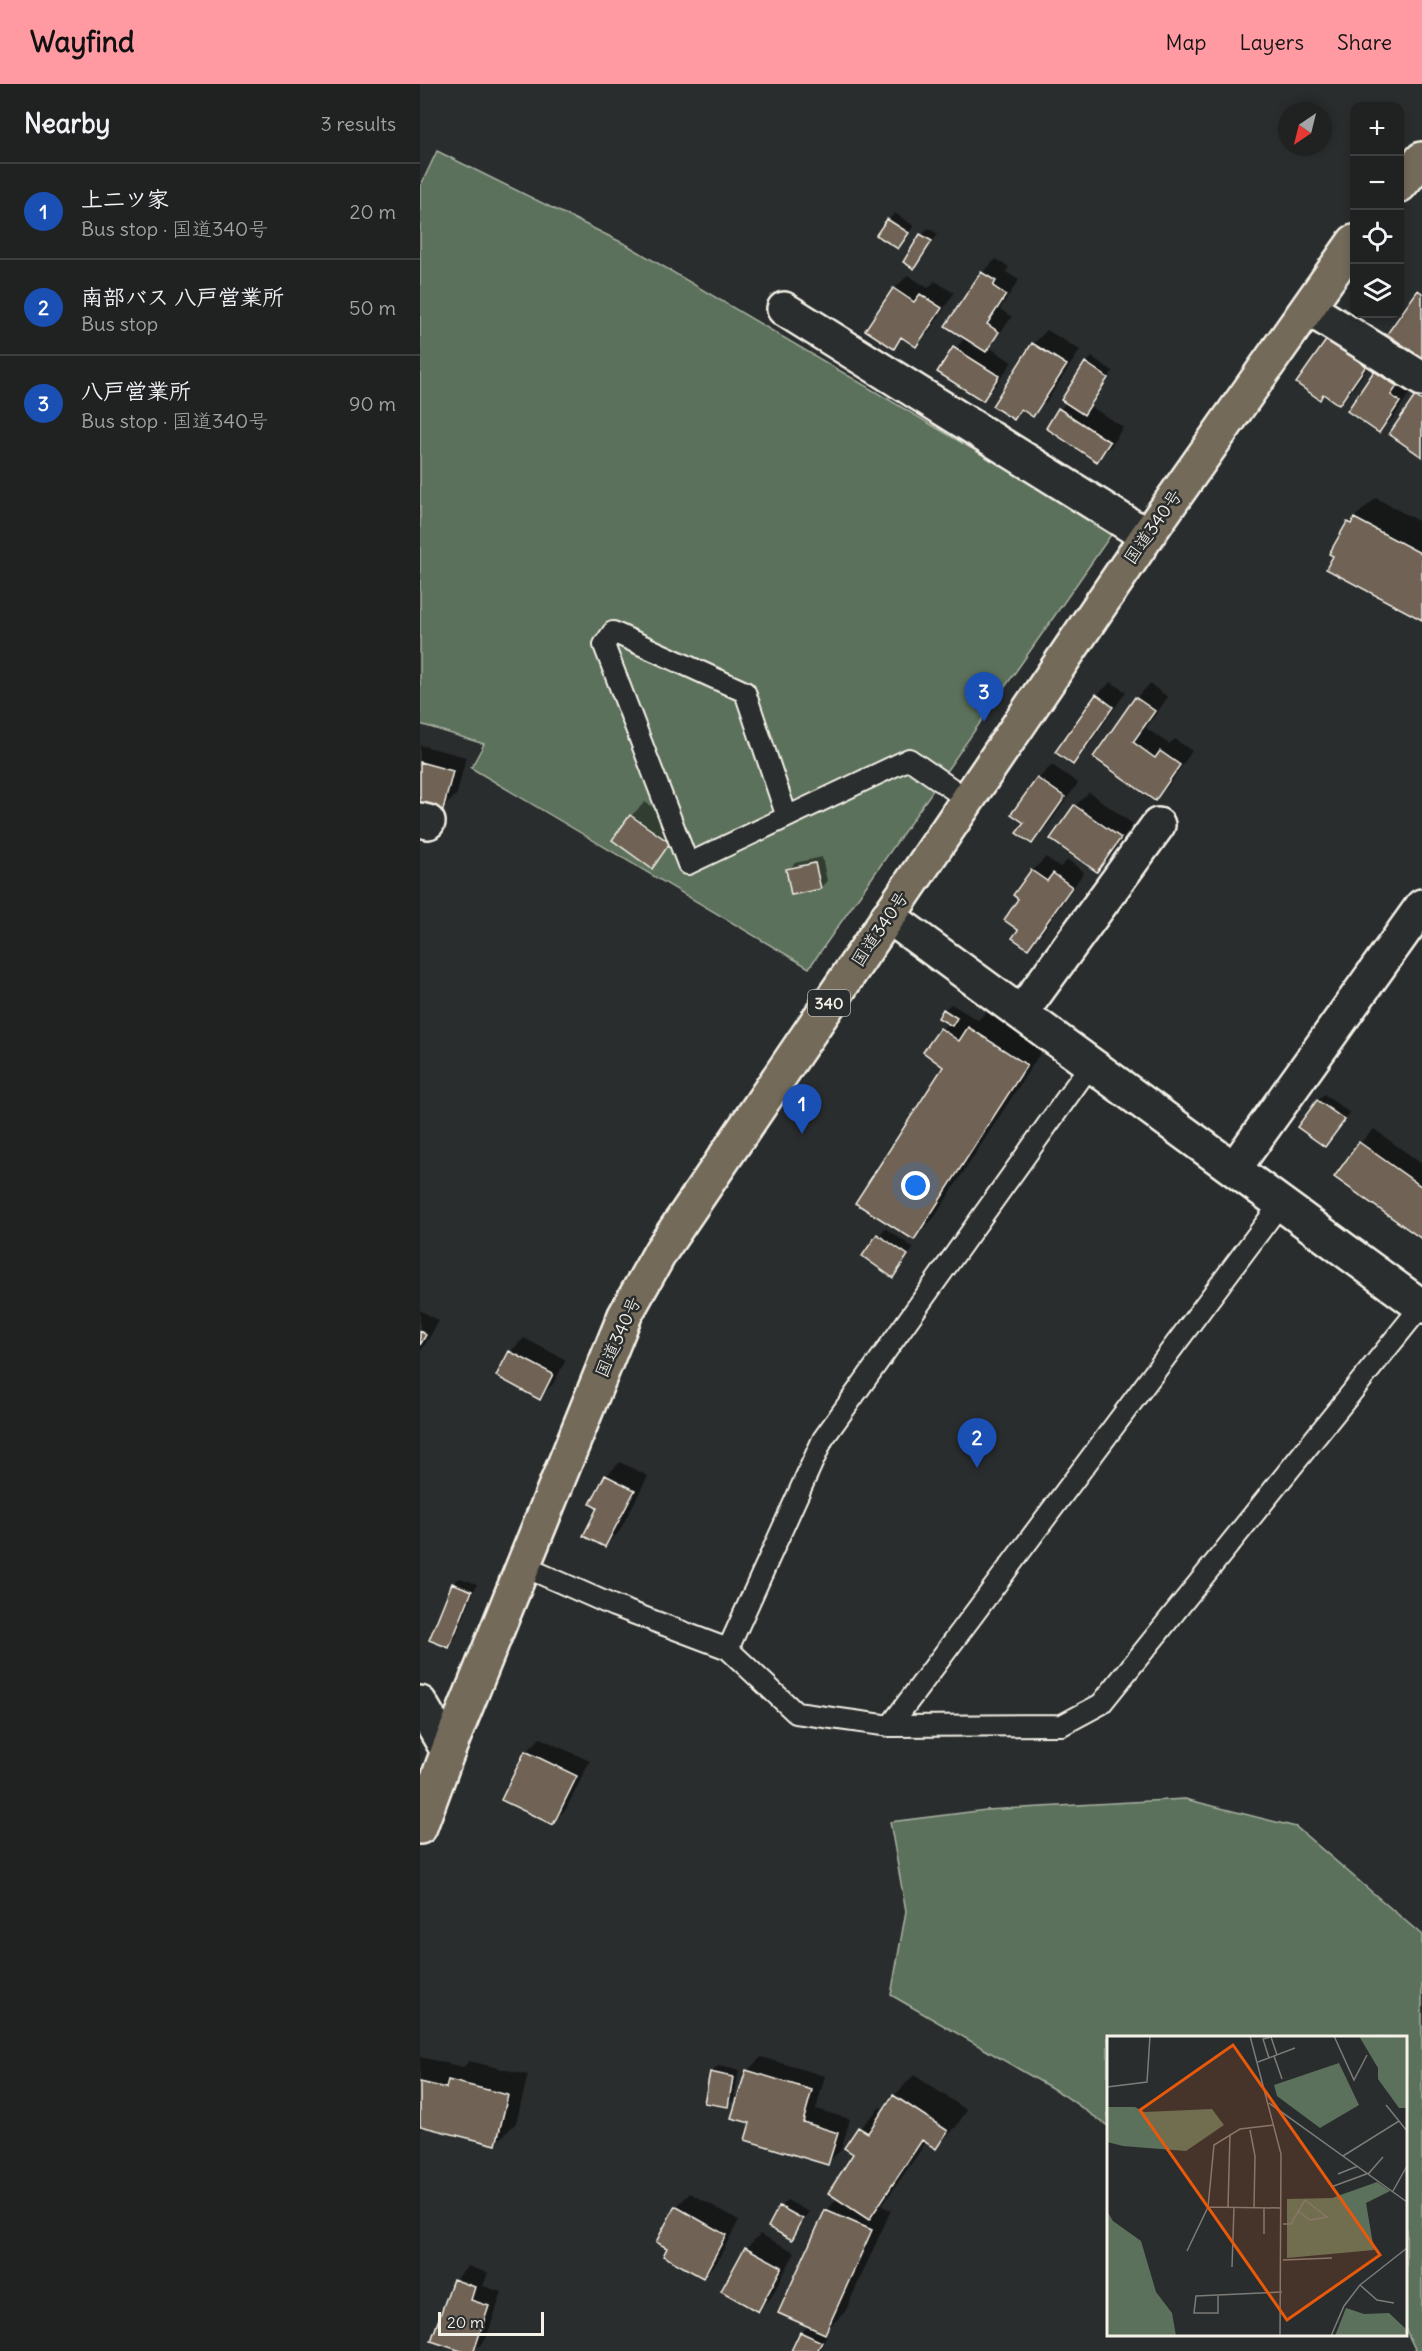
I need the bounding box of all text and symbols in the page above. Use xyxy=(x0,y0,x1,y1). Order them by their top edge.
text: Wayfind xyxy=(30,24,134,60)
text: Map xyxy=(1166,29,1206,56)
text: Layers xyxy=(1239,29,1304,56)
text: Share xyxy=(1337,29,1392,56)
north arrow xyxy=(1278,102,1332,156)
map controls xyxy=(1350,102,1404,318)
button: + xyxy=(1350,102,1404,156)
text: Nearby xyxy=(24,107,110,140)
text: 3 results xyxy=(320,111,396,136)
button: − xyxy=(1350,156,1404,210)
text: 上二ツ家 xyxy=(81,185,169,213)
text: 1 xyxy=(40,199,47,224)
text: 20 m xyxy=(350,199,396,224)
button: locate xyxy=(1350,210,1404,264)
text: Bus stop · 国道340号 xyxy=(81,216,268,241)
button: layers xyxy=(1350,264,1404,318)
text: 南部バス 八戸営業所 xyxy=(81,283,284,311)
text: 2 xyxy=(38,295,49,320)
text: 50 m xyxy=(349,295,396,320)
text: Bus stop xyxy=(81,311,158,336)
text: 八戸営業所 xyxy=(81,377,191,405)
text: 3 xyxy=(38,391,49,416)
text: 90 m xyxy=(349,391,396,416)
text: Bus stop · 国道340号 xyxy=(81,408,268,433)
street label: 国道340号 xyxy=(1118,485,1187,569)
pin: 3 xyxy=(964,672,1004,722)
street label: 国道340号 xyxy=(846,886,913,971)
road number: 340 xyxy=(808,990,850,1016)
pin: 1 xyxy=(782,1084,821,1134)
your location xyxy=(901,1171,930,1200)
street label: 国道340号 xyxy=(589,1293,646,1381)
pin: 2 xyxy=(958,1418,996,1468)
inset map xyxy=(1107,2036,1407,2336)
scale bar xyxy=(438,2309,544,2336)
text: 20 m xyxy=(447,2312,484,2332)

